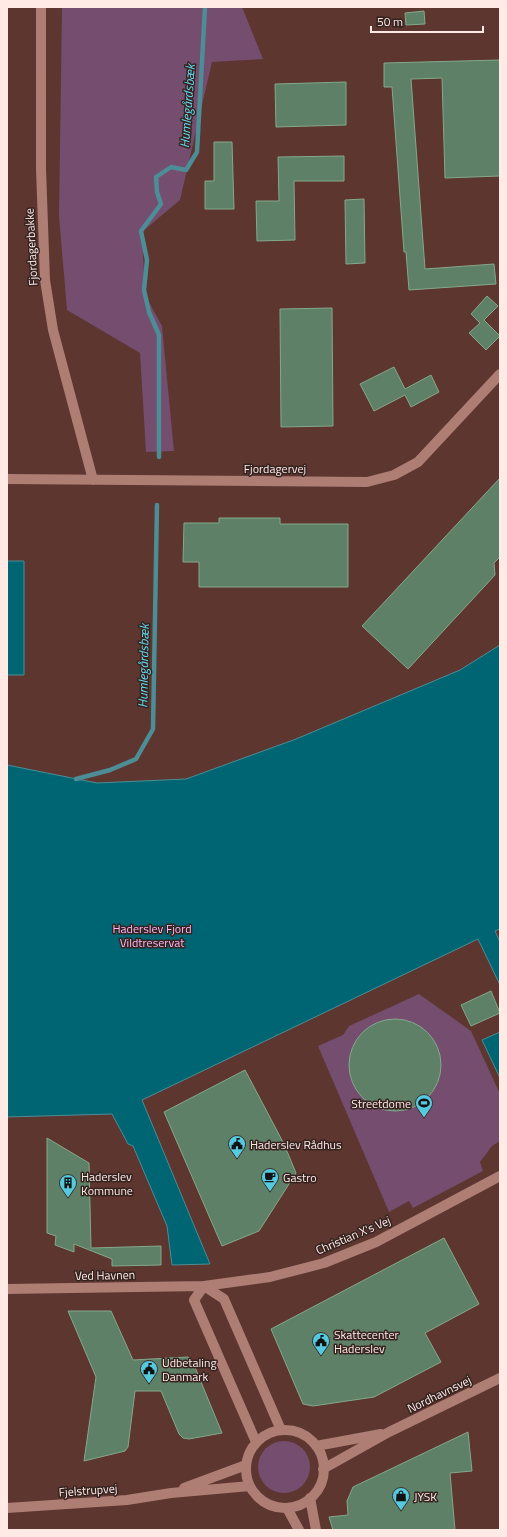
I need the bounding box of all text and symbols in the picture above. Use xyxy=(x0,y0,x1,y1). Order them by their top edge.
scale bar xyxy=(371,8,483,34)
text: 50 m xyxy=(377,12,403,31)
water label: Humlegårdsbæk xyxy=(174,61,200,149)
street label: Fjordagerbakke xyxy=(19,208,43,286)
street label: Fjordagervej xyxy=(244,459,306,478)
water label: Humlegårdsbæk xyxy=(132,622,154,708)
park label: Haderslev Fjord Vildtreservat xyxy=(112,919,192,952)
sports icon: Streetdome xyxy=(414,1093,434,1118)
place label: Streetdome xyxy=(351,1094,411,1113)
public building icon: Haderslev Rådhus xyxy=(227,1134,247,1159)
place label: Haderslev Rådhus xyxy=(250,1135,342,1154)
place label: Haderslev Kommune xyxy=(81,1167,133,1200)
cafe icon: Gastro xyxy=(260,1167,280,1192)
place label: Gastro xyxy=(283,1168,317,1187)
building icon: Haderslev Kommune xyxy=(58,1173,78,1198)
street label: Christian X's Vej xyxy=(313,1211,393,1259)
street label: Ved Havnen xyxy=(75,1265,135,1285)
place label: Skattecenter Haderslev xyxy=(334,1325,399,1358)
public building icon: Skattecenter Haderslev xyxy=(311,1331,331,1356)
place label: Udbetaling Danmark xyxy=(162,1353,217,1386)
public building icon: Udbetaling Danmark xyxy=(139,1359,159,1384)
street label: Nordhavnsvej xyxy=(404,1370,474,1418)
street label: Fjelstrupvej xyxy=(58,1478,118,1502)
shop icon: JYSK xyxy=(391,1486,411,1511)
place label: JYSK xyxy=(414,1487,437,1506)

